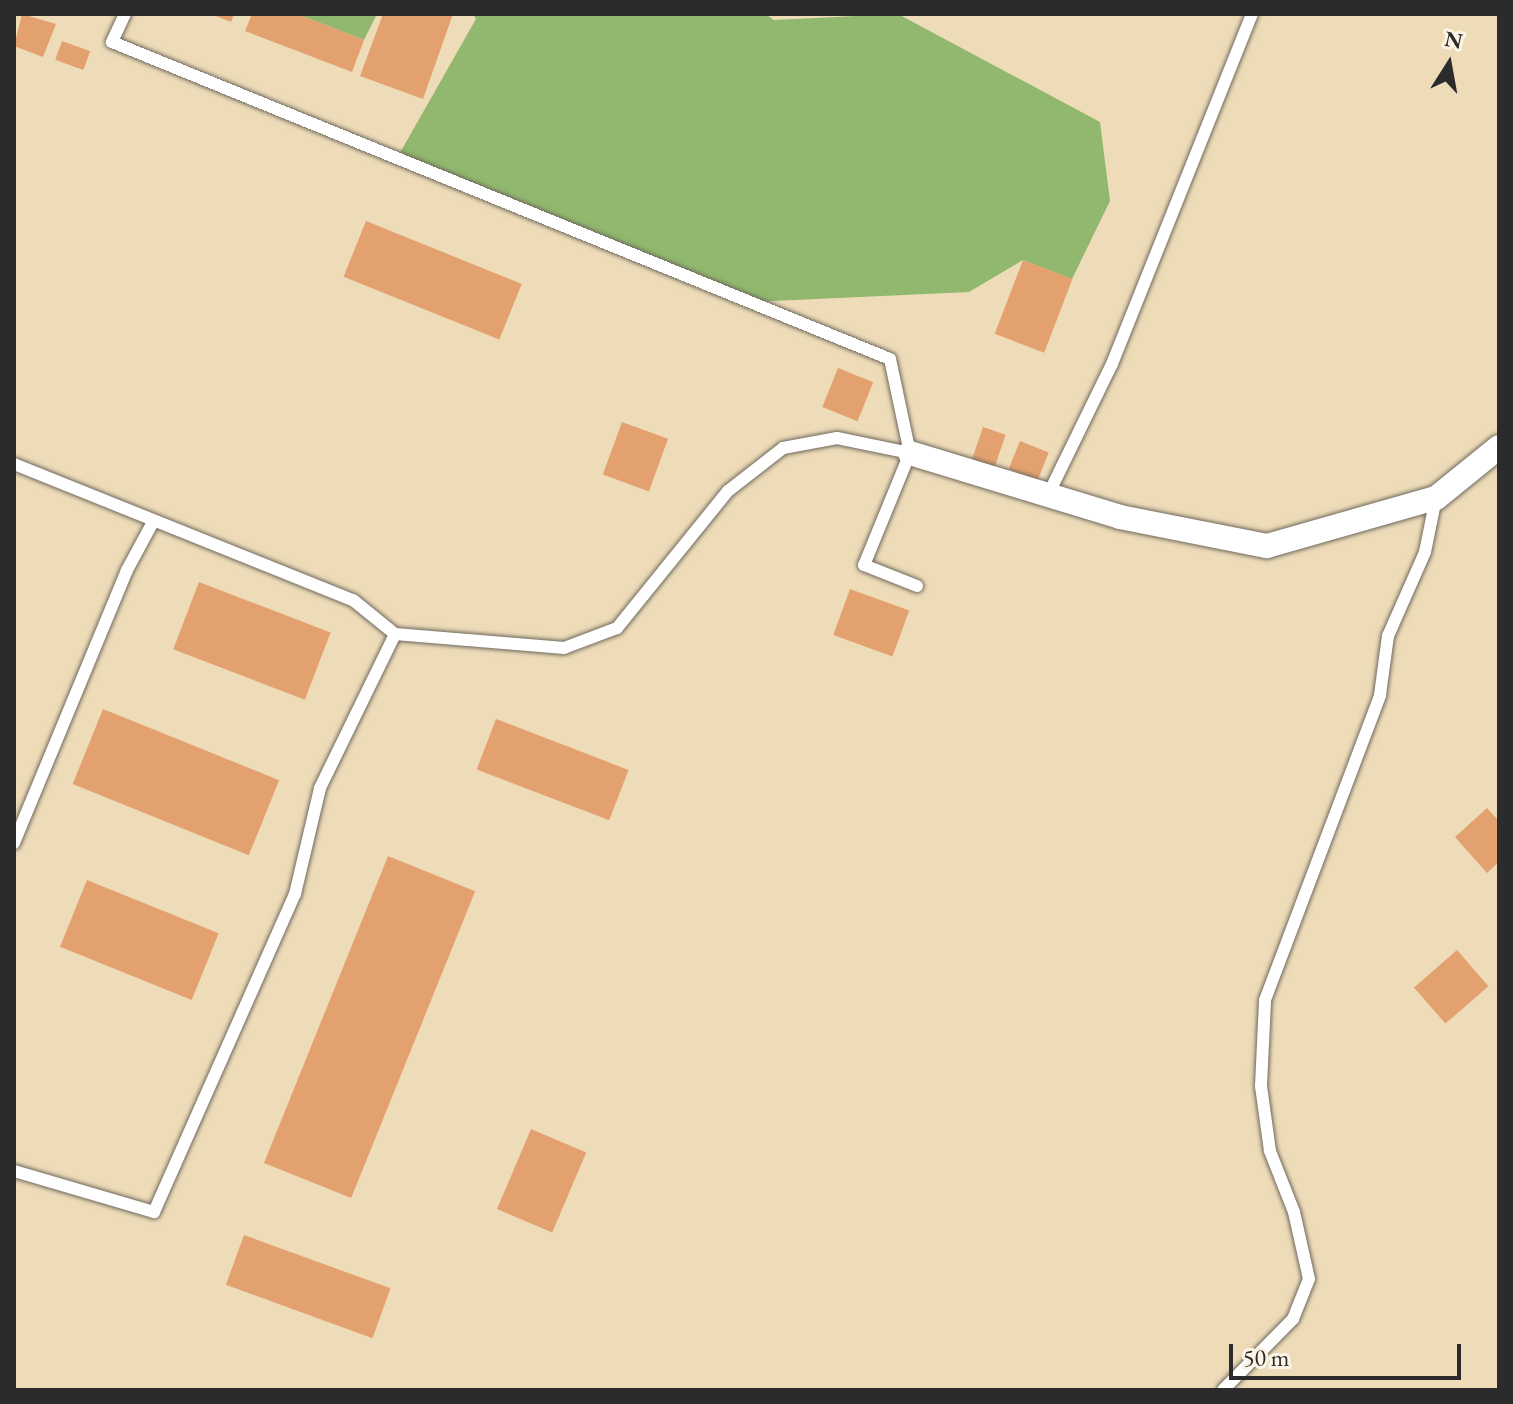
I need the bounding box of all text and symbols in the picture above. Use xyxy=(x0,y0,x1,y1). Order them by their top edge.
north arrow xyxy=(1409,24,1489,104)
text: N xyxy=(1442,24,1465,56)
scale bar xyxy=(1233,1328,1465,1378)
text: 50 m xyxy=(1243,1342,1290,1373)

